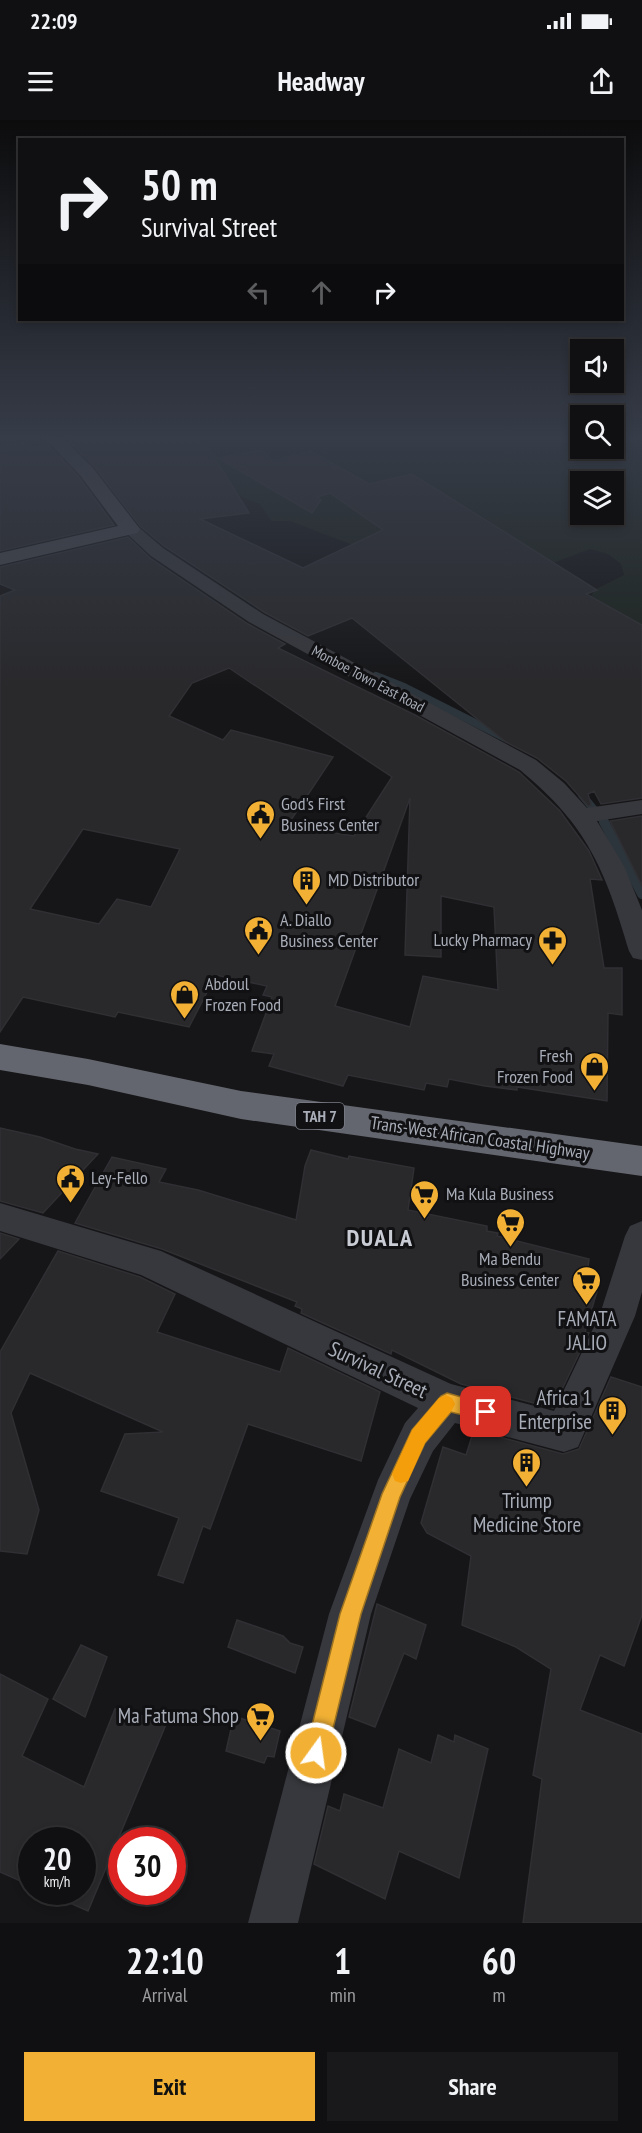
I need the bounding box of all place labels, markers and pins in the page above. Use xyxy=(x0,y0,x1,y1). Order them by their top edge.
place label: God's First Business Center xyxy=(281,792,379,836)
public building icon: God's First Business Center xyxy=(244,798,276,840)
building icon: MD Distributor xyxy=(291,864,323,906)
place label: MD Distributor xyxy=(328,868,419,891)
place label: A. Diallo Business Center xyxy=(280,908,378,952)
public building icon: A. Diallo Business Center xyxy=(243,914,275,956)
pharmacy icon: Lucky Pharmacy xyxy=(537,924,569,966)
place label: Lucky Pharmacy xyxy=(433,928,532,951)
place label: Abdoul Frozen Food xyxy=(205,972,281,1016)
shop icon: Abdoul Frozen Food xyxy=(168,978,200,1020)
place label: Fresh Frozen Food xyxy=(497,1044,573,1088)
shop icon: Fresh Frozen Food xyxy=(578,1050,610,1092)
public building icon: Ley-Fello xyxy=(54,1162,86,1204)
place label: Ley-Fello xyxy=(91,1166,148,1189)
supermarket icon: Ma Kula Business xyxy=(409,1178,441,1220)
place label: Ma Kula Business xyxy=(446,1182,554,1205)
supermarket icon: Ma Bendu Business Center xyxy=(494,1206,526,1248)
place label: Ma Bendu Business Center xyxy=(461,1247,559,1291)
supermarket icon: FAMATA JALIO xyxy=(571,1264,603,1306)
place label: FAMATA JALIO xyxy=(558,1305,617,1356)
place label: Africa 1 Enterprise xyxy=(519,1384,592,1435)
pin xyxy=(460,1386,511,1437)
building icon: Africa 1 Enterprise xyxy=(597,1394,629,1436)
building icon: Triump Medicine Store xyxy=(511,1446,543,1488)
place label: Triump Medicine Store xyxy=(473,1487,581,1538)
supermarket icon: Ma Fatuma Shop xyxy=(244,1700,276,1742)
place label: Ma Fatuma Shop xyxy=(118,1702,239,1729)

